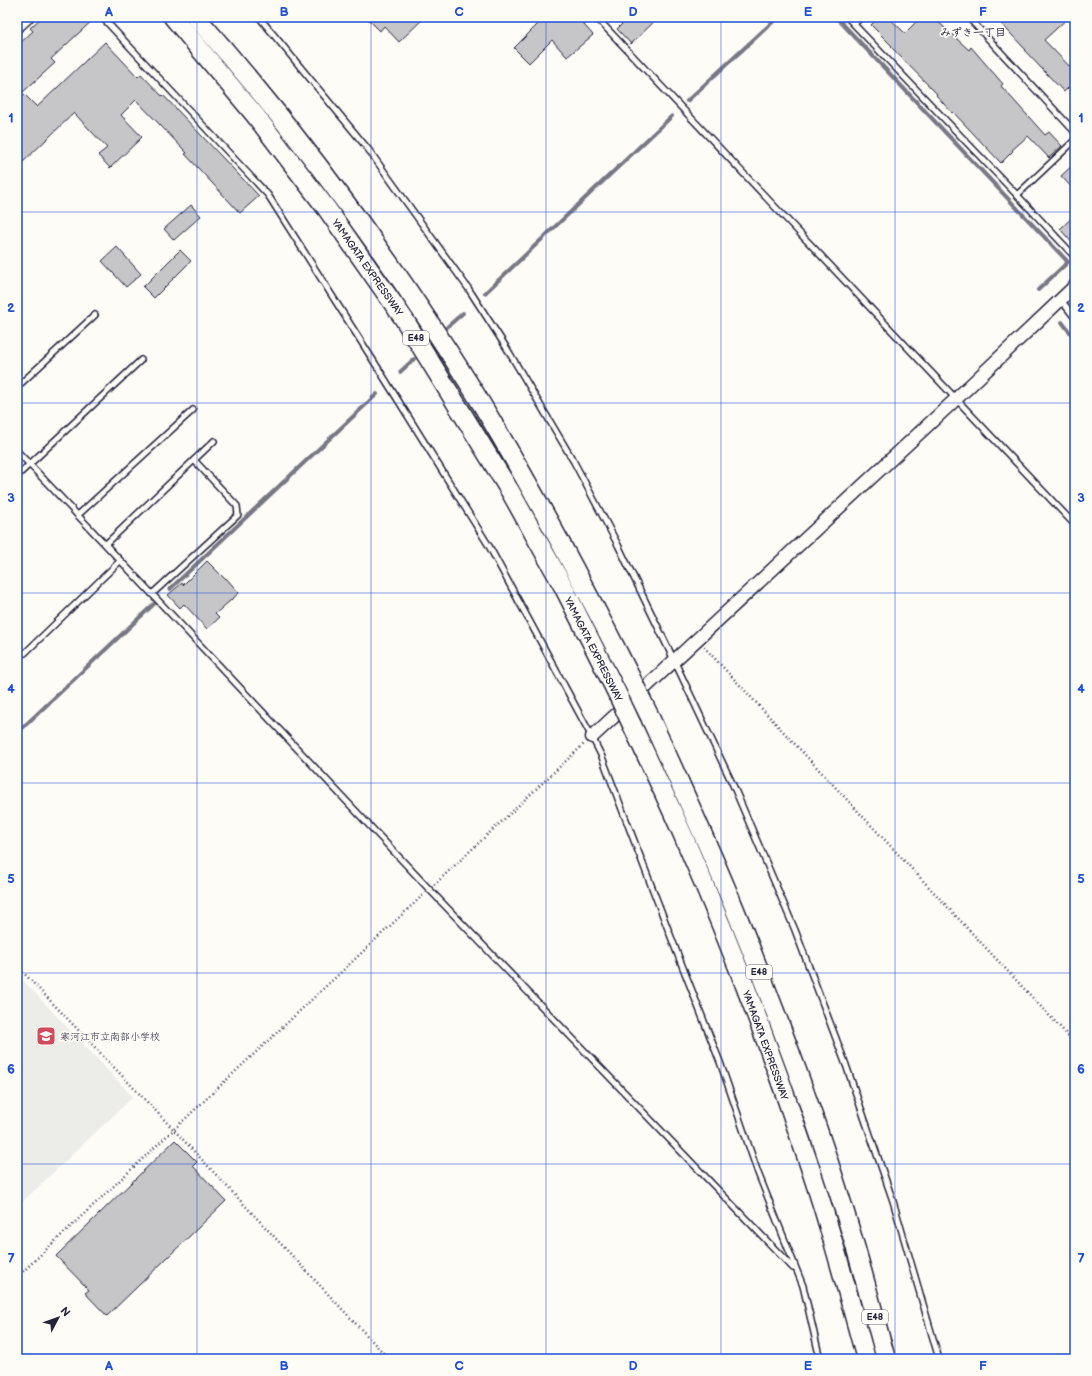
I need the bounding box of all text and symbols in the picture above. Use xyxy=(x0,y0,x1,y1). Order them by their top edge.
text: A xyxy=(104,4,113,20)
text: B xyxy=(279,4,289,20)
text: C xyxy=(454,4,464,20)
text: D xyxy=(628,4,638,20)
text: E xyxy=(804,4,813,20)
text: F xyxy=(979,4,987,20)
district label: みずき一丁目 xyxy=(940,26,1006,39)
text: 1 xyxy=(8,110,14,126)
text: 1 xyxy=(1078,110,1084,126)
street label: YAMAGATA EXPRESSWAY xyxy=(329,216,405,318)
text: 2 xyxy=(7,300,15,316)
text: 2 xyxy=(1077,300,1085,316)
road number: E48 xyxy=(403,331,429,345)
text: 3 xyxy=(7,490,15,506)
text: 3 xyxy=(1077,490,1085,506)
street label: YAMAGATA EXPRESSWAY xyxy=(561,594,625,704)
text: 4 xyxy=(7,681,15,697)
text: 4 xyxy=(1077,681,1085,697)
text: 5 xyxy=(7,871,15,887)
text: 5 xyxy=(1077,871,1085,887)
road number: E48 xyxy=(746,965,772,979)
street label: YAMAGATA EXPRESSWAY xyxy=(739,988,790,1102)
school or university icon: 寒河江市立南部小学校 xyxy=(35,1025,57,1047)
place label: 寒河江市立南部小学校 xyxy=(60,1031,160,1043)
text: 6 xyxy=(7,1061,15,1077)
text: 6 xyxy=(1077,1061,1085,1077)
text: 7 xyxy=(7,1251,15,1267)
text: 7 xyxy=(1077,1251,1085,1267)
north arrow xyxy=(38,1298,78,1338)
text: N xyxy=(58,1304,73,1319)
road number: E48 xyxy=(862,1310,888,1324)
text: A xyxy=(104,1358,113,1374)
text: B xyxy=(279,1358,289,1374)
text: C xyxy=(454,1358,464,1374)
text: D xyxy=(628,1358,638,1374)
text: E xyxy=(804,1358,813,1374)
text: F xyxy=(979,1358,987,1374)

